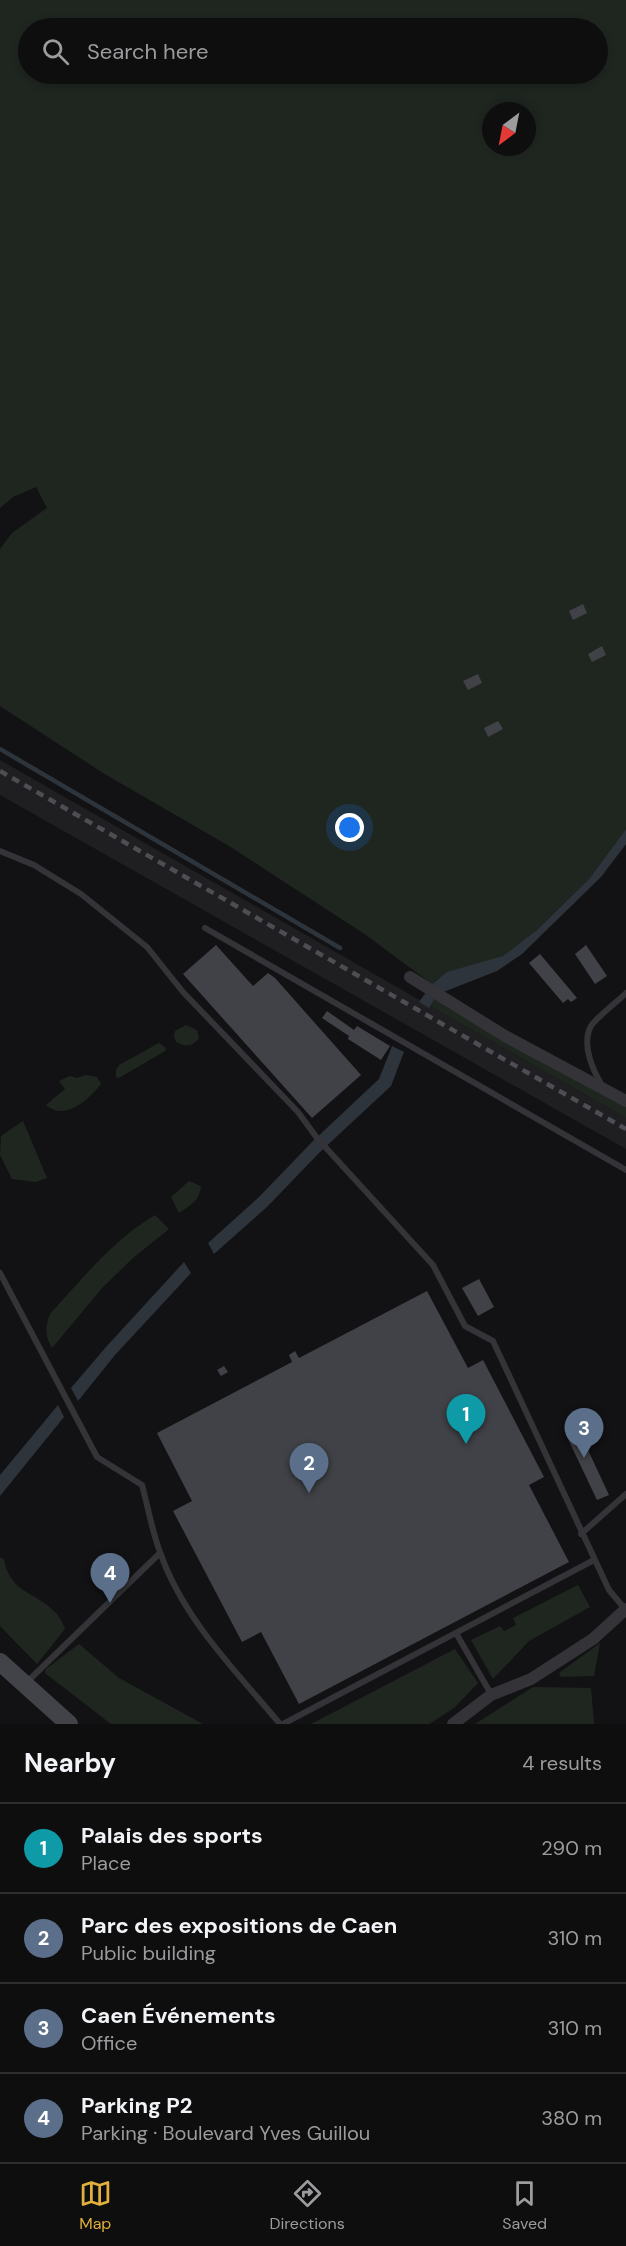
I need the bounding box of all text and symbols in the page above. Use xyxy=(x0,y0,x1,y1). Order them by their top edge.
search box xyxy=(18,18,608,84)
icon: search xyxy=(39,35,72,68)
text: Search here xyxy=(87,37,208,66)
north arrow xyxy=(482,102,536,156)
your location xyxy=(335,813,364,842)
pin: 1 xyxy=(446,1394,486,1444)
pin: 3 xyxy=(564,1408,604,1458)
pin: 2 xyxy=(290,1444,328,1493)
pin: 4 xyxy=(90,1554,130,1603)
text: Nearby xyxy=(24,1746,116,1780)
text: 4 results xyxy=(522,1750,602,1776)
text: Palais des sports xyxy=(81,1821,263,1850)
text: 1 xyxy=(40,1835,47,1861)
text: 290 m xyxy=(541,1835,602,1861)
text: Place xyxy=(81,1850,131,1876)
text: Parc des expositions de Caen xyxy=(81,1911,397,1940)
text: 2 xyxy=(38,1925,49,1951)
text: 310 m xyxy=(547,1925,602,1951)
text: Public building xyxy=(81,1940,216,1966)
text: Caen Événements xyxy=(81,2001,276,2030)
text: 3 xyxy=(37,2015,50,2041)
text: 310 m xyxy=(547,2015,602,2041)
text: Office xyxy=(81,2030,137,2056)
text: Parking P2 xyxy=(81,2091,192,2120)
text: 4 xyxy=(37,2105,50,2131)
text: 380 m xyxy=(541,2105,602,2131)
text: Parking · Boulevard Yves Guillou xyxy=(81,2120,370,2146)
tab: Map xyxy=(79,2177,112,2234)
tab: Directions xyxy=(269,2177,345,2234)
tab: Saved xyxy=(502,2177,547,2234)

